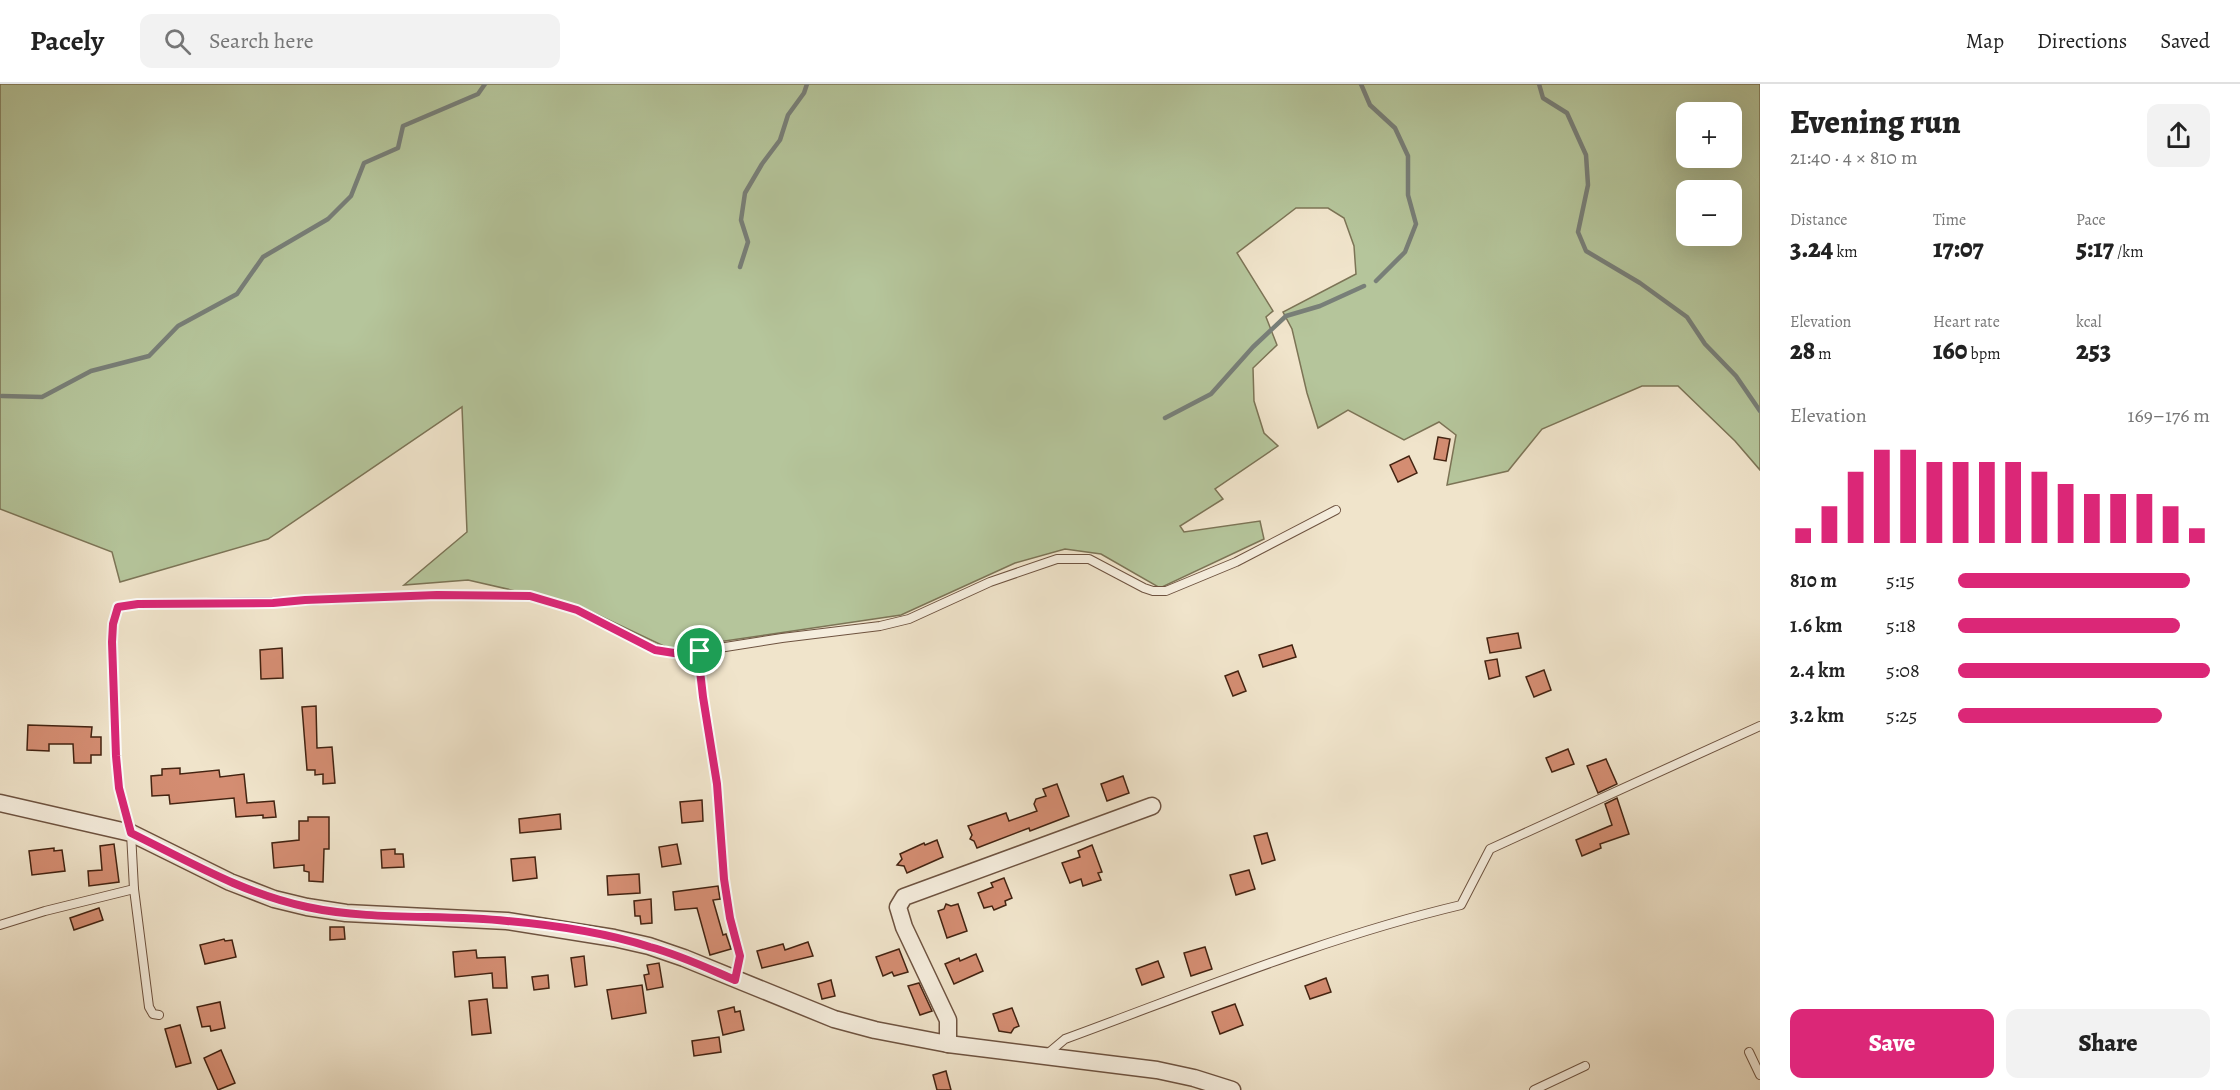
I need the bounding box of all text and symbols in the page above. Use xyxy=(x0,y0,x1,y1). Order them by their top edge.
search box xyxy=(140,14,560,68)
text: Pacely xyxy=(30,22,104,60)
icon: search xyxy=(161,25,194,58)
text: Search here xyxy=(209,26,314,56)
text: Map xyxy=(1966,27,2004,55)
text: Directions xyxy=(2037,27,2127,55)
text: Saved xyxy=(2160,27,2210,55)
text: Evening run xyxy=(1790,99,1961,144)
map controls xyxy=(1676,102,1742,246)
button: + xyxy=(1676,102,1742,168)
button: share xyxy=(2147,104,2210,167)
text: 21:40 · 4 × 810 m xyxy=(1790,144,1918,171)
button: − xyxy=(1676,180,1742,246)
text: Distance xyxy=(1790,209,1847,231)
text: Time xyxy=(1933,209,1966,231)
text: Pace xyxy=(2076,209,2106,231)
text: 3.24 xyxy=(1790,231,1833,266)
text: 17:07 xyxy=(1933,231,1984,266)
text: 5:17 xyxy=(2076,231,2114,266)
text: km xyxy=(1833,241,1858,263)
text: /km xyxy=(2114,241,2144,263)
text: Elevation xyxy=(1790,311,1851,333)
text: Heart rate xyxy=(1933,311,2000,333)
text: kcal xyxy=(2076,311,2102,333)
text: 28 xyxy=(1790,333,1815,368)
text: 160 xyxy=(1933,333,1967,368)
text: 253 xyxy=(2076,333,2111,368)
text: m xyxy=(1815,343,1832,365)
text: bpm xyxy=(1967,343,2000,365)
text: Elevation xyxy=(1790,402,1867,429)
text: 169–176 m xyxy=(2128,402,2210,429)
text: 810 m xyxy=(1790,567,1837,594)
text: 5:15 xyxy=(1886,567,1915,594)
text: 1.6 km xyxy=(1790,612,1843,639)
text: 5:18 xyxy=(1886,612,1916,639)
pin xyxy=(674,625,725,676)
icon: arrive xyxy=(683,634,716,667)
text: 2.4 km xyxy=(1790,657,1845,684)
text: 5:08 xyxy=(1886,657,1920,684)
text: 3.2 km xyxy=(1790,702,1844,729)
text: 5:25 xyxy=(1886,702,1917,729)
button: Save xyxy=(1790,1009,1994,1078)
button: Share xyxy=(2006,1009,2210,1078)

